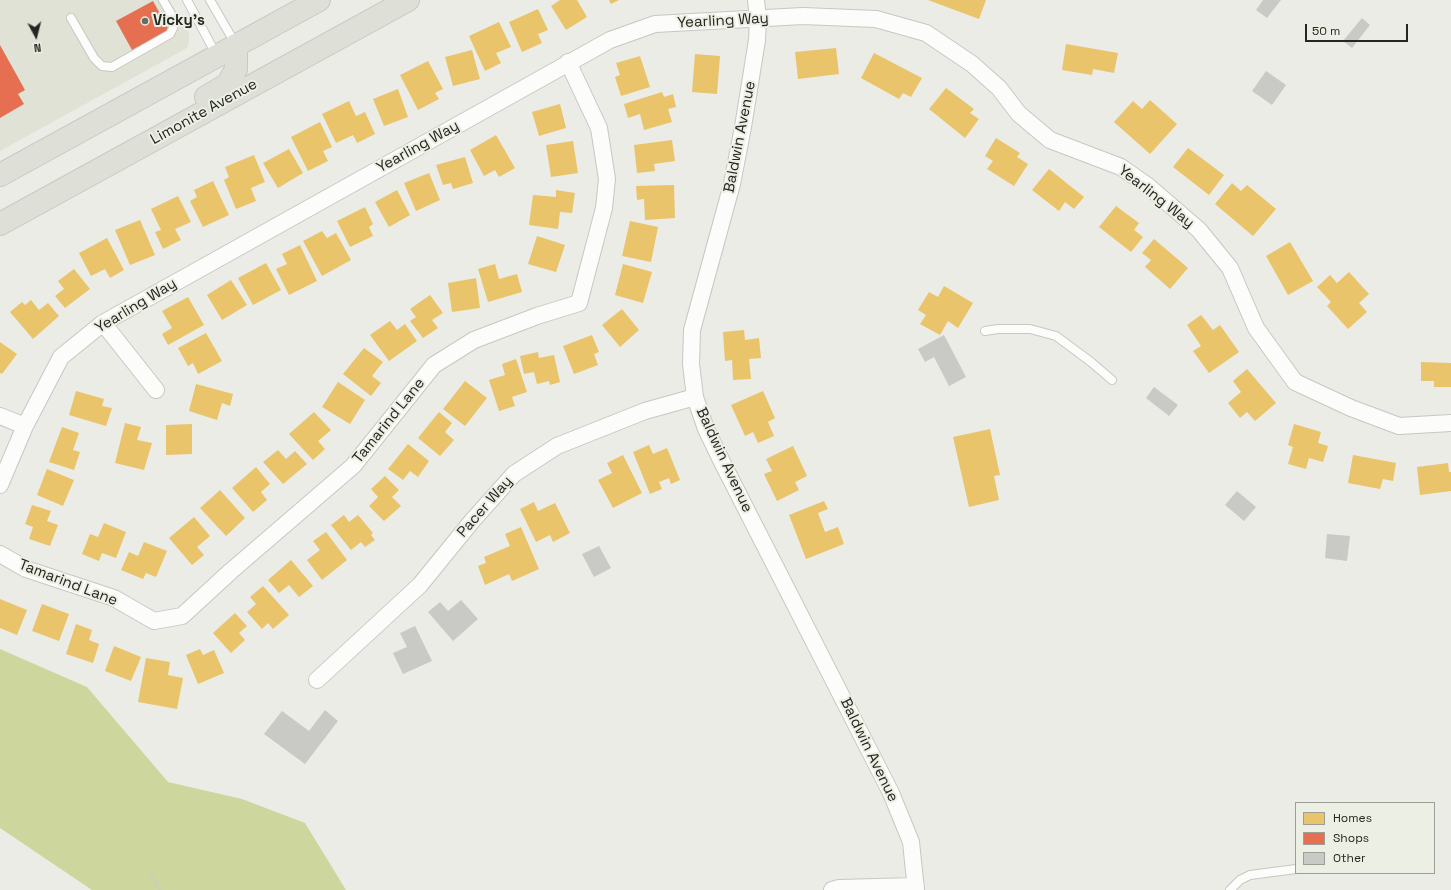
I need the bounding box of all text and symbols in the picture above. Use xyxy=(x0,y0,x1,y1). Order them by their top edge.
street label: Yearling Way xyxy=(677,10,769,32)
place label: Vicky's xyxy=(153,12,205,30)
north arrow xyxy=(16,16,56,56)
marker: Vicky's xyxy=(140,16,150,26)
scale bar xyxy=(1307,16,1410,42)
text: 50 m xyxy=(1312,23,1340,39)
text: N xyxy=(33,41,42,55)
street label: Limonite Avenue xyxy=(147,75,261,149)
street label: Baldwin Avenue xyxy=(720,80,760,194)
street label: Yearling Way xyxy=(374,117,462,177)
street label: Yearling Way xyxy=(1114,162,1198,232)
street label: Yearling Way xyxy=(92,275,180,337)
street label: Tamarind Lane xyxy=(349,375,429,467)
street label: Baldwin Avenue xyxy=(692,405,756,515)
street label: Pacer Way xyxy=(454,473,516,541)
street label: Tamarind Lane xyxy=(16,556,120,610)
street label: Baldwin Avenue xyxy=(836,695,902,805)
legend xyxy=(1295,802,1435,874)
text: Homes xyxy=(1333,810,1372,826)
text: Shops xyxy=(1333,830,1369,846)
text: Other xyxy=(1333,850,1366,866)

